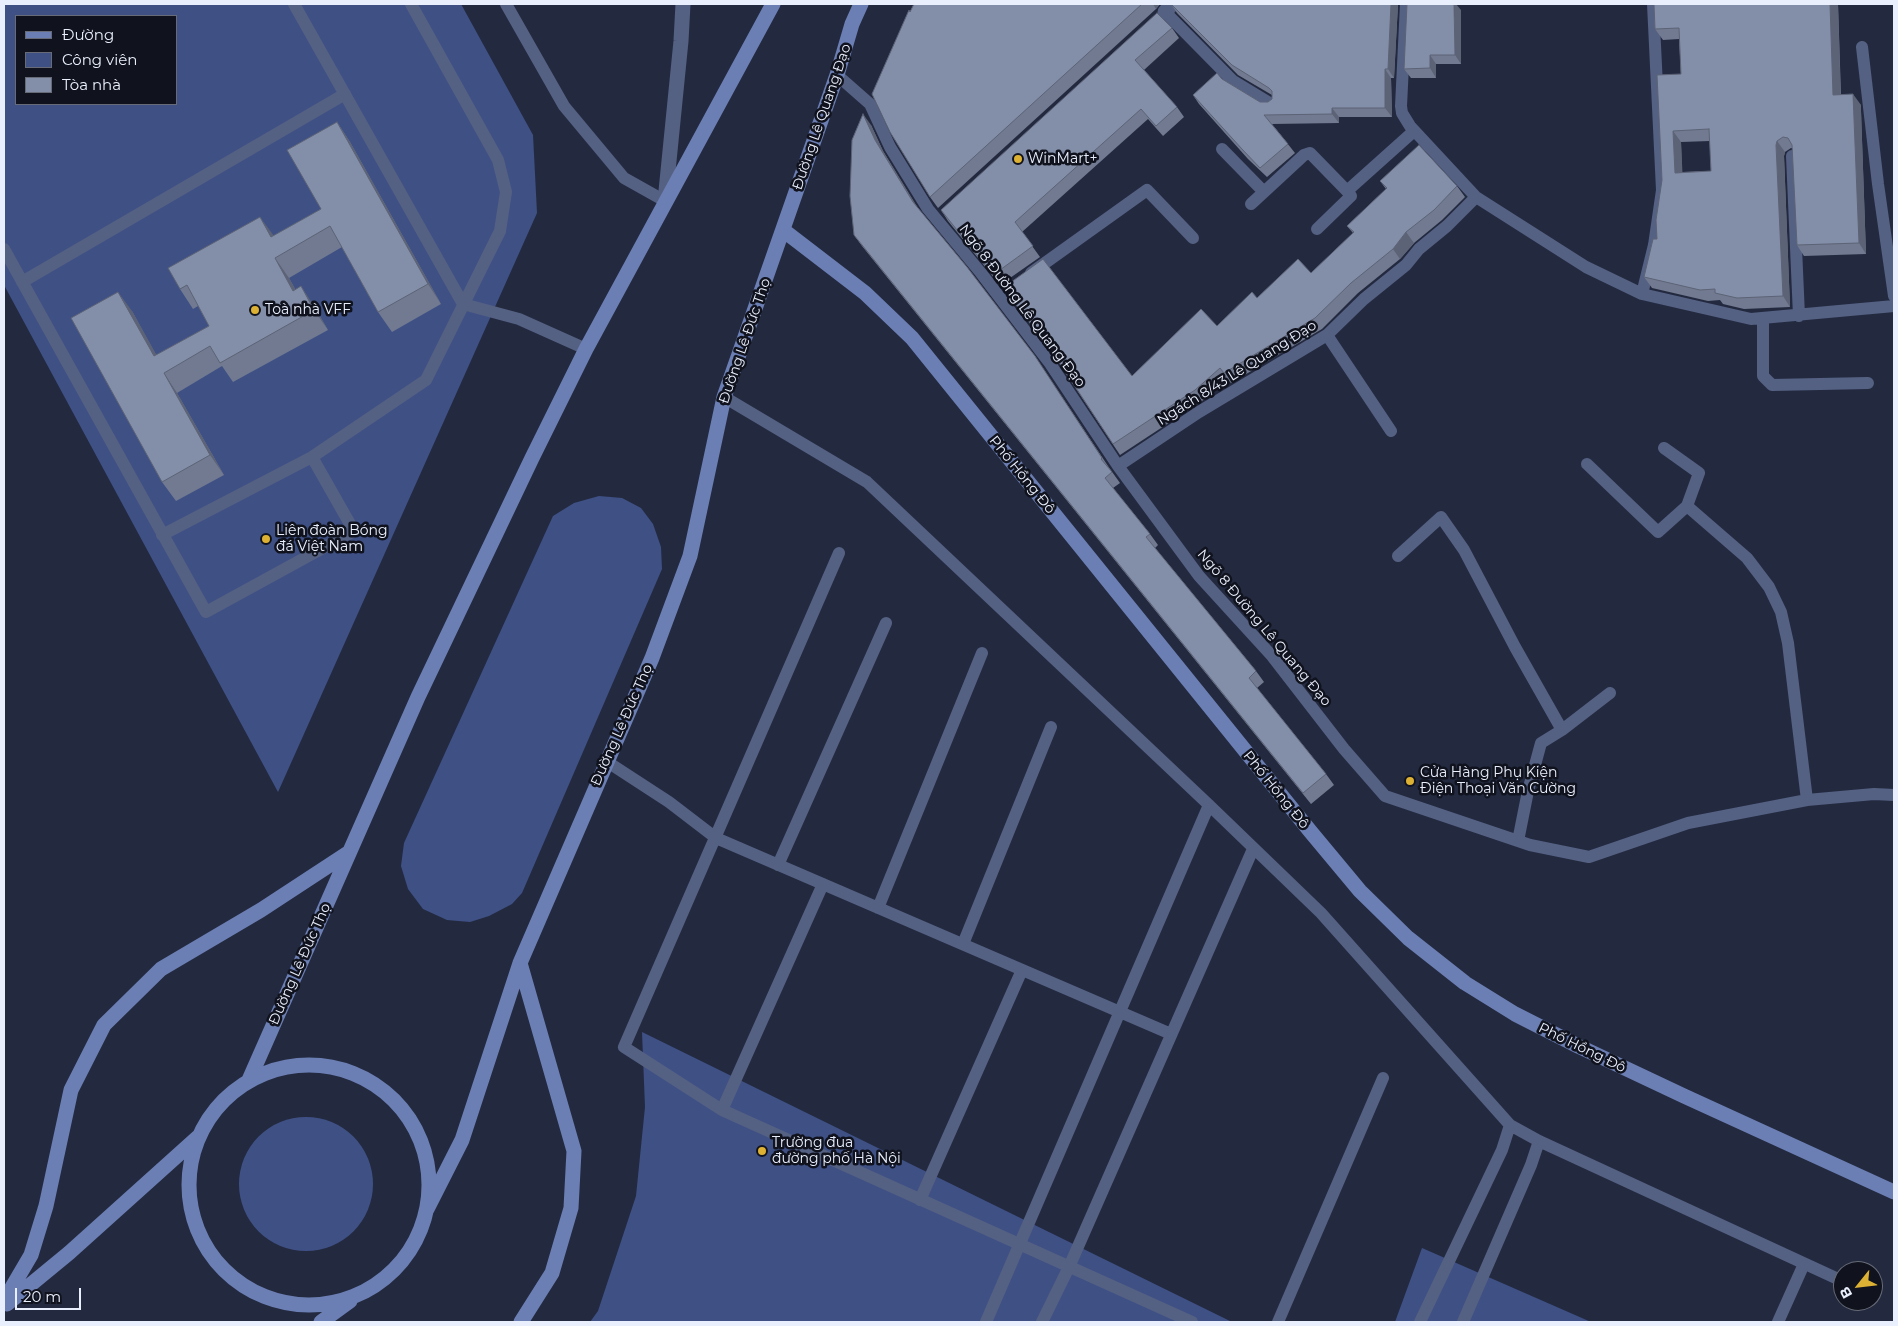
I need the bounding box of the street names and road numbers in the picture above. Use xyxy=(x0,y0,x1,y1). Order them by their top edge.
street label: Đường Lê Quang Đạo xyxy=(789,42,855,192)
street label: Ngõ 8 Đường Lê Quang Đạo xyxy=(955,221,1089,391)
street label: Đường Lê Đức Thọ xyxy=(716,276,774,406)
street label: Ngách 8/43 Lê Quang Đạo xyxy=(1154,317,1320,429)
street label: Phố Hồng Đô xyxy=(985,433,1059,517)
street label: Ngõ 8 Đường Lê Quang Đạo xyxy=(1193,546,1335,710)
street label: Đường Lê Đức Thọ xyxy=(588,662,656,788)
street label: Phố Hồng Đô xyxy=(1239,748,1313,832)
street label: Đường Lê Đức Thọ xyxy=(266,901,334,1027)
street label: Phố Hồng Đô xyxy=(1536,1020,1628,1076)

